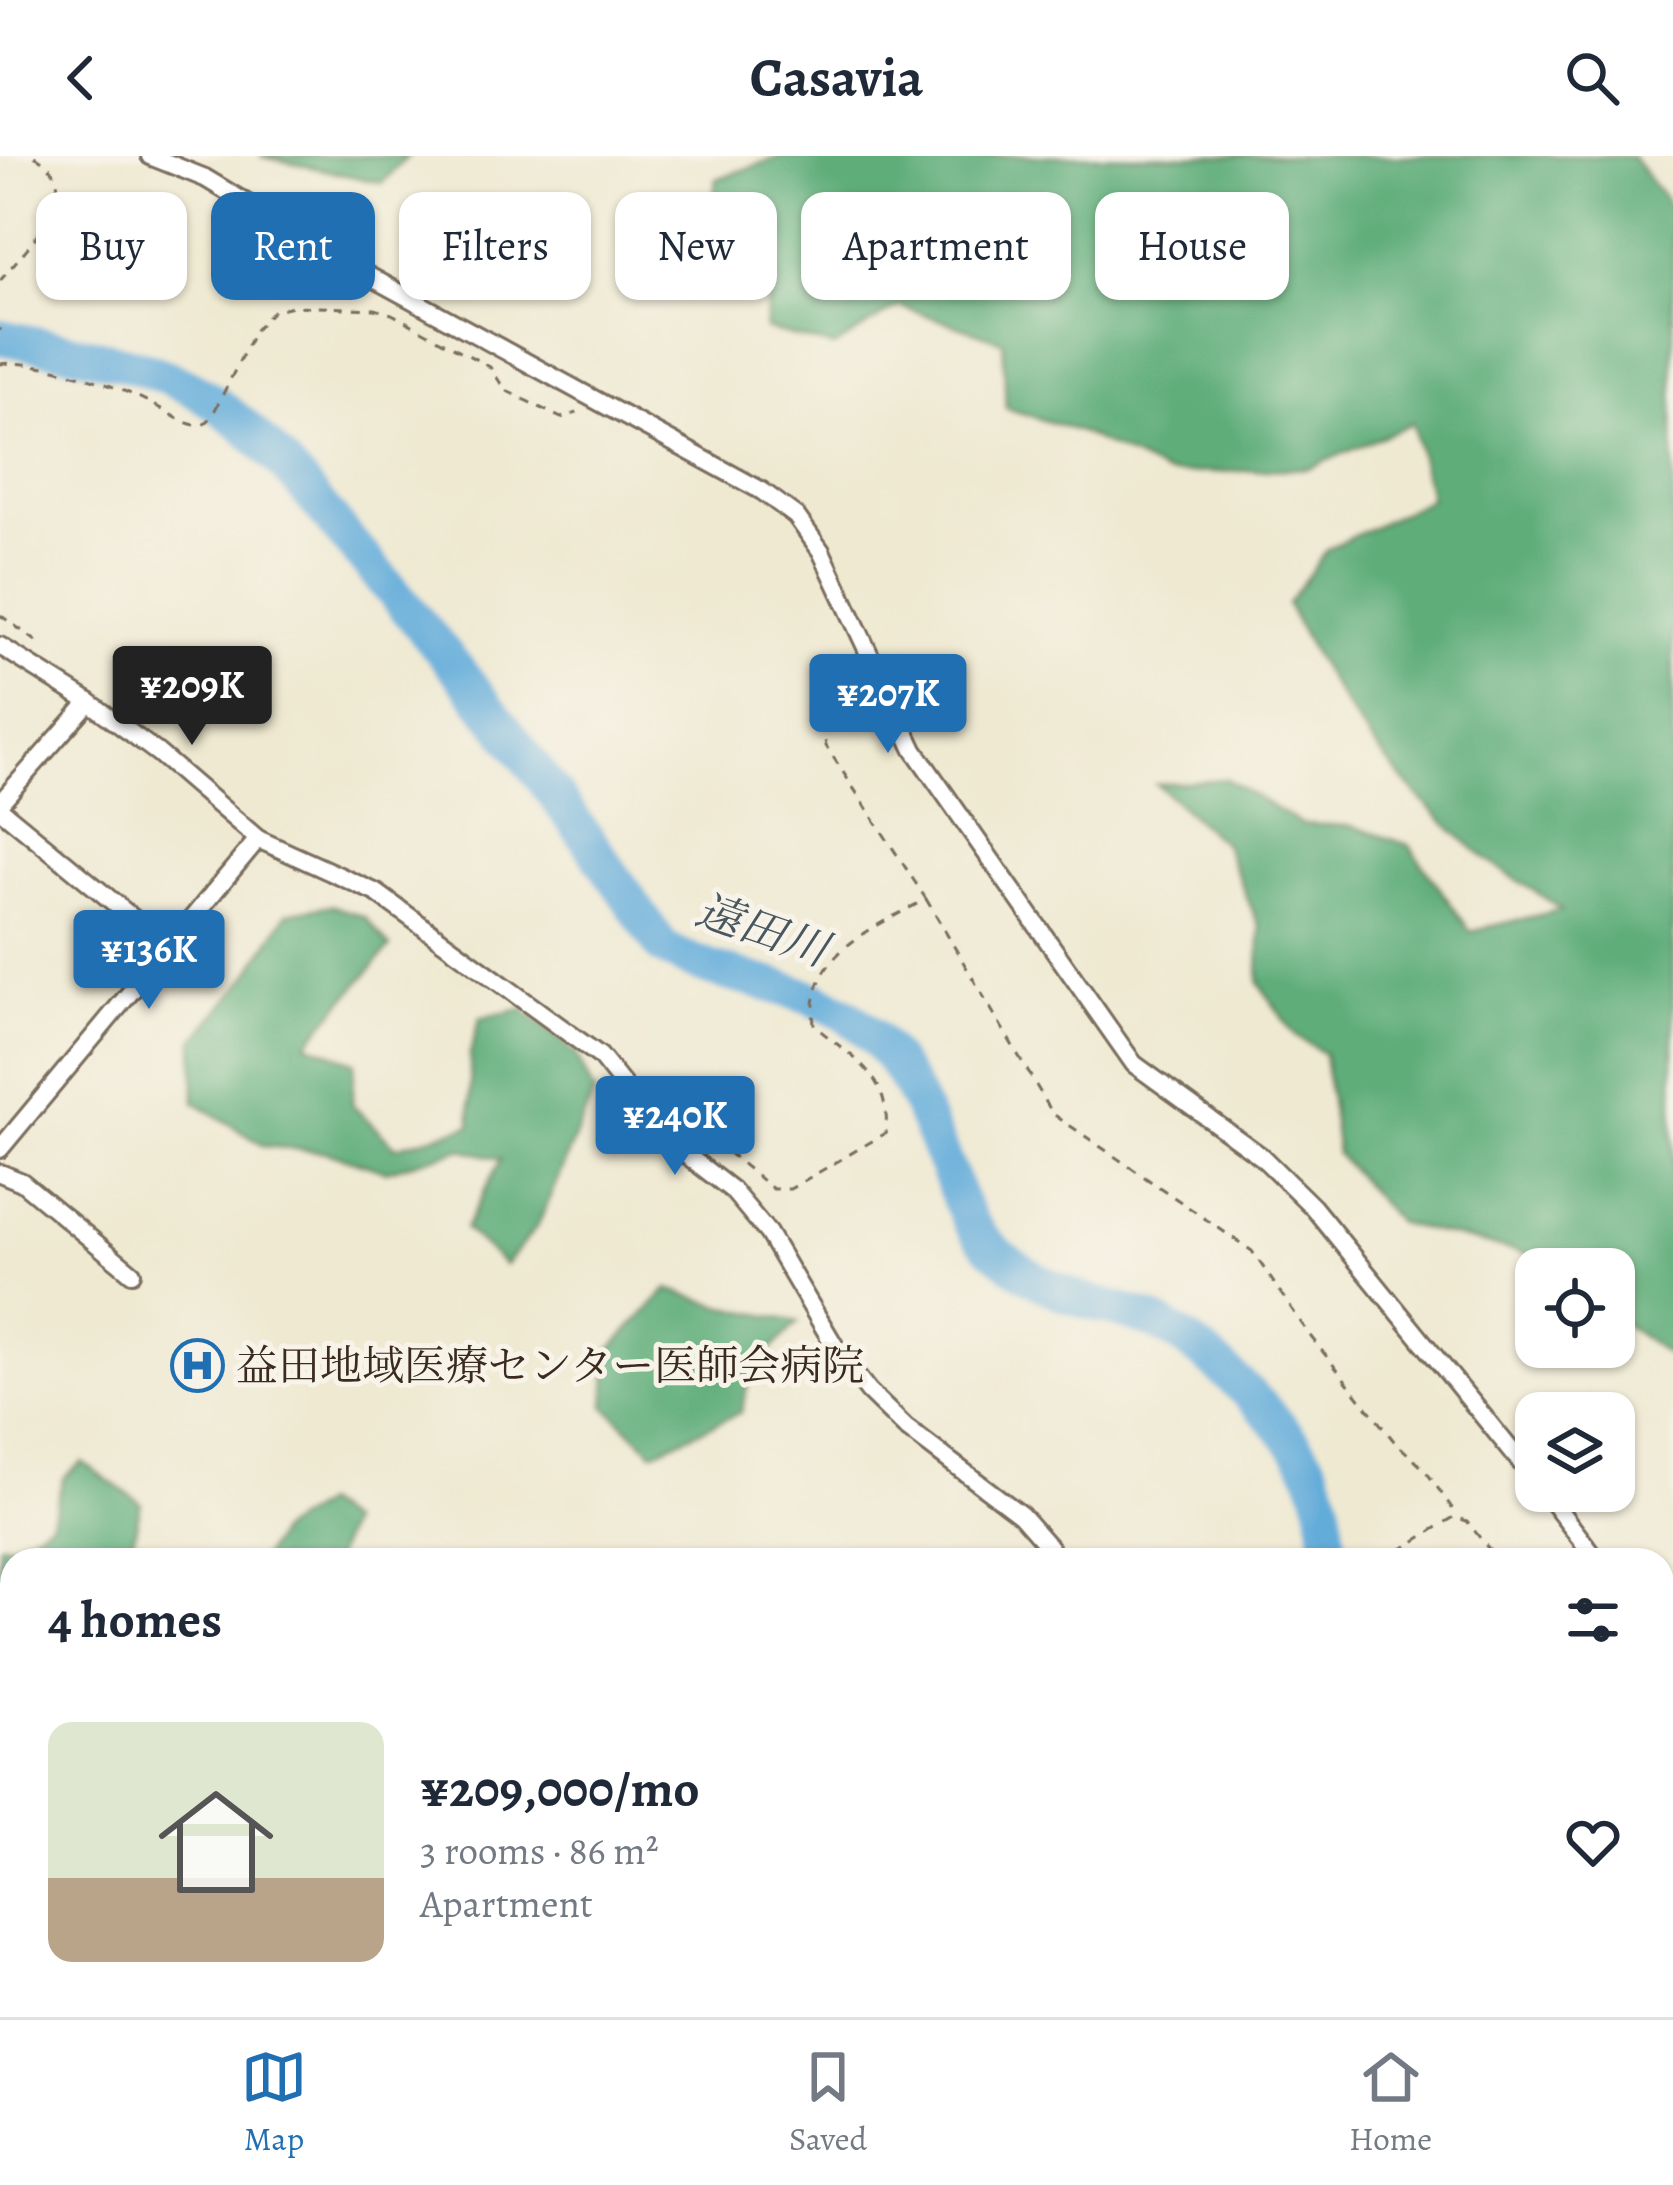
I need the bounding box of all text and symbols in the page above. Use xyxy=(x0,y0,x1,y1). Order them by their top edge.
text: Casavia xyxy=(750,41,923,115)
icon: back xyxy=(48,45,114,111)
icon: search xyxy=(1559,45,1625,111)
chip: Buy xyxy=(36,192,187,300)
chip: Rent xyxy=(211,192,375,300)
chip: Filters xyxy=(399,192,591,300)
chip: New xyxy=(615,192,777,300)
chip: Apartment xyxy=(801,192,1071,300)
chip: House xyxy=(1095,192,1289,300)
pin: ¥209K xyxy=(108,646,276,748)
pin: ¥207K xyxy=(804,654,972,756)
text: ¥209K xyxy=(140,658,244,711)
text: ¥207K xyxy=(836,666,940,719)
water label: 遠田川 xyxy=(688,879,841,983)
pin: ¥136K xyxy=(65,910,233,1012)
text: ¥136K xyxy=(101,922,197,975)
pin: ¥240K xyxy=(591,1076,759,1178)
text: ¥240K xyxy=(623,1088,727,1141)
map controls xyxy=(1515,1248,1635,1512)
button: locate xyxy=(1515,1248,1635,1368)
hospital icon: 益田地域医療センター医師会病院 xyxy=(169,1337,225,1393)
place label: 益田地域医療センター医師会病院 xyxy=(236,1337,864,1394)
button: layers xyxy=(1515,1392,1635,1512)
text: 4 homes xyxy=(48,1585,222,1655)
icon: filters xyxy=(1560,1587,1626,1653)
text: ¥209,000/mo xyxy=(420,1754,700,1824)
icon: home xyxy=(144,1770,288,1914)
icon: heart xyxy=(1560,1809,1626,1875)
text: 3 rooms · 86 m² xyxy=(420,1824,659,1877)
text: Apartment xyxy=(420,1877,593,1930)
tab: Map xyxy=(241,2044,307,2161)
tab: Saved xyxy=(789,2044,867,2161)
tab: Home xyxy=(1349,2044,1432,2161)

